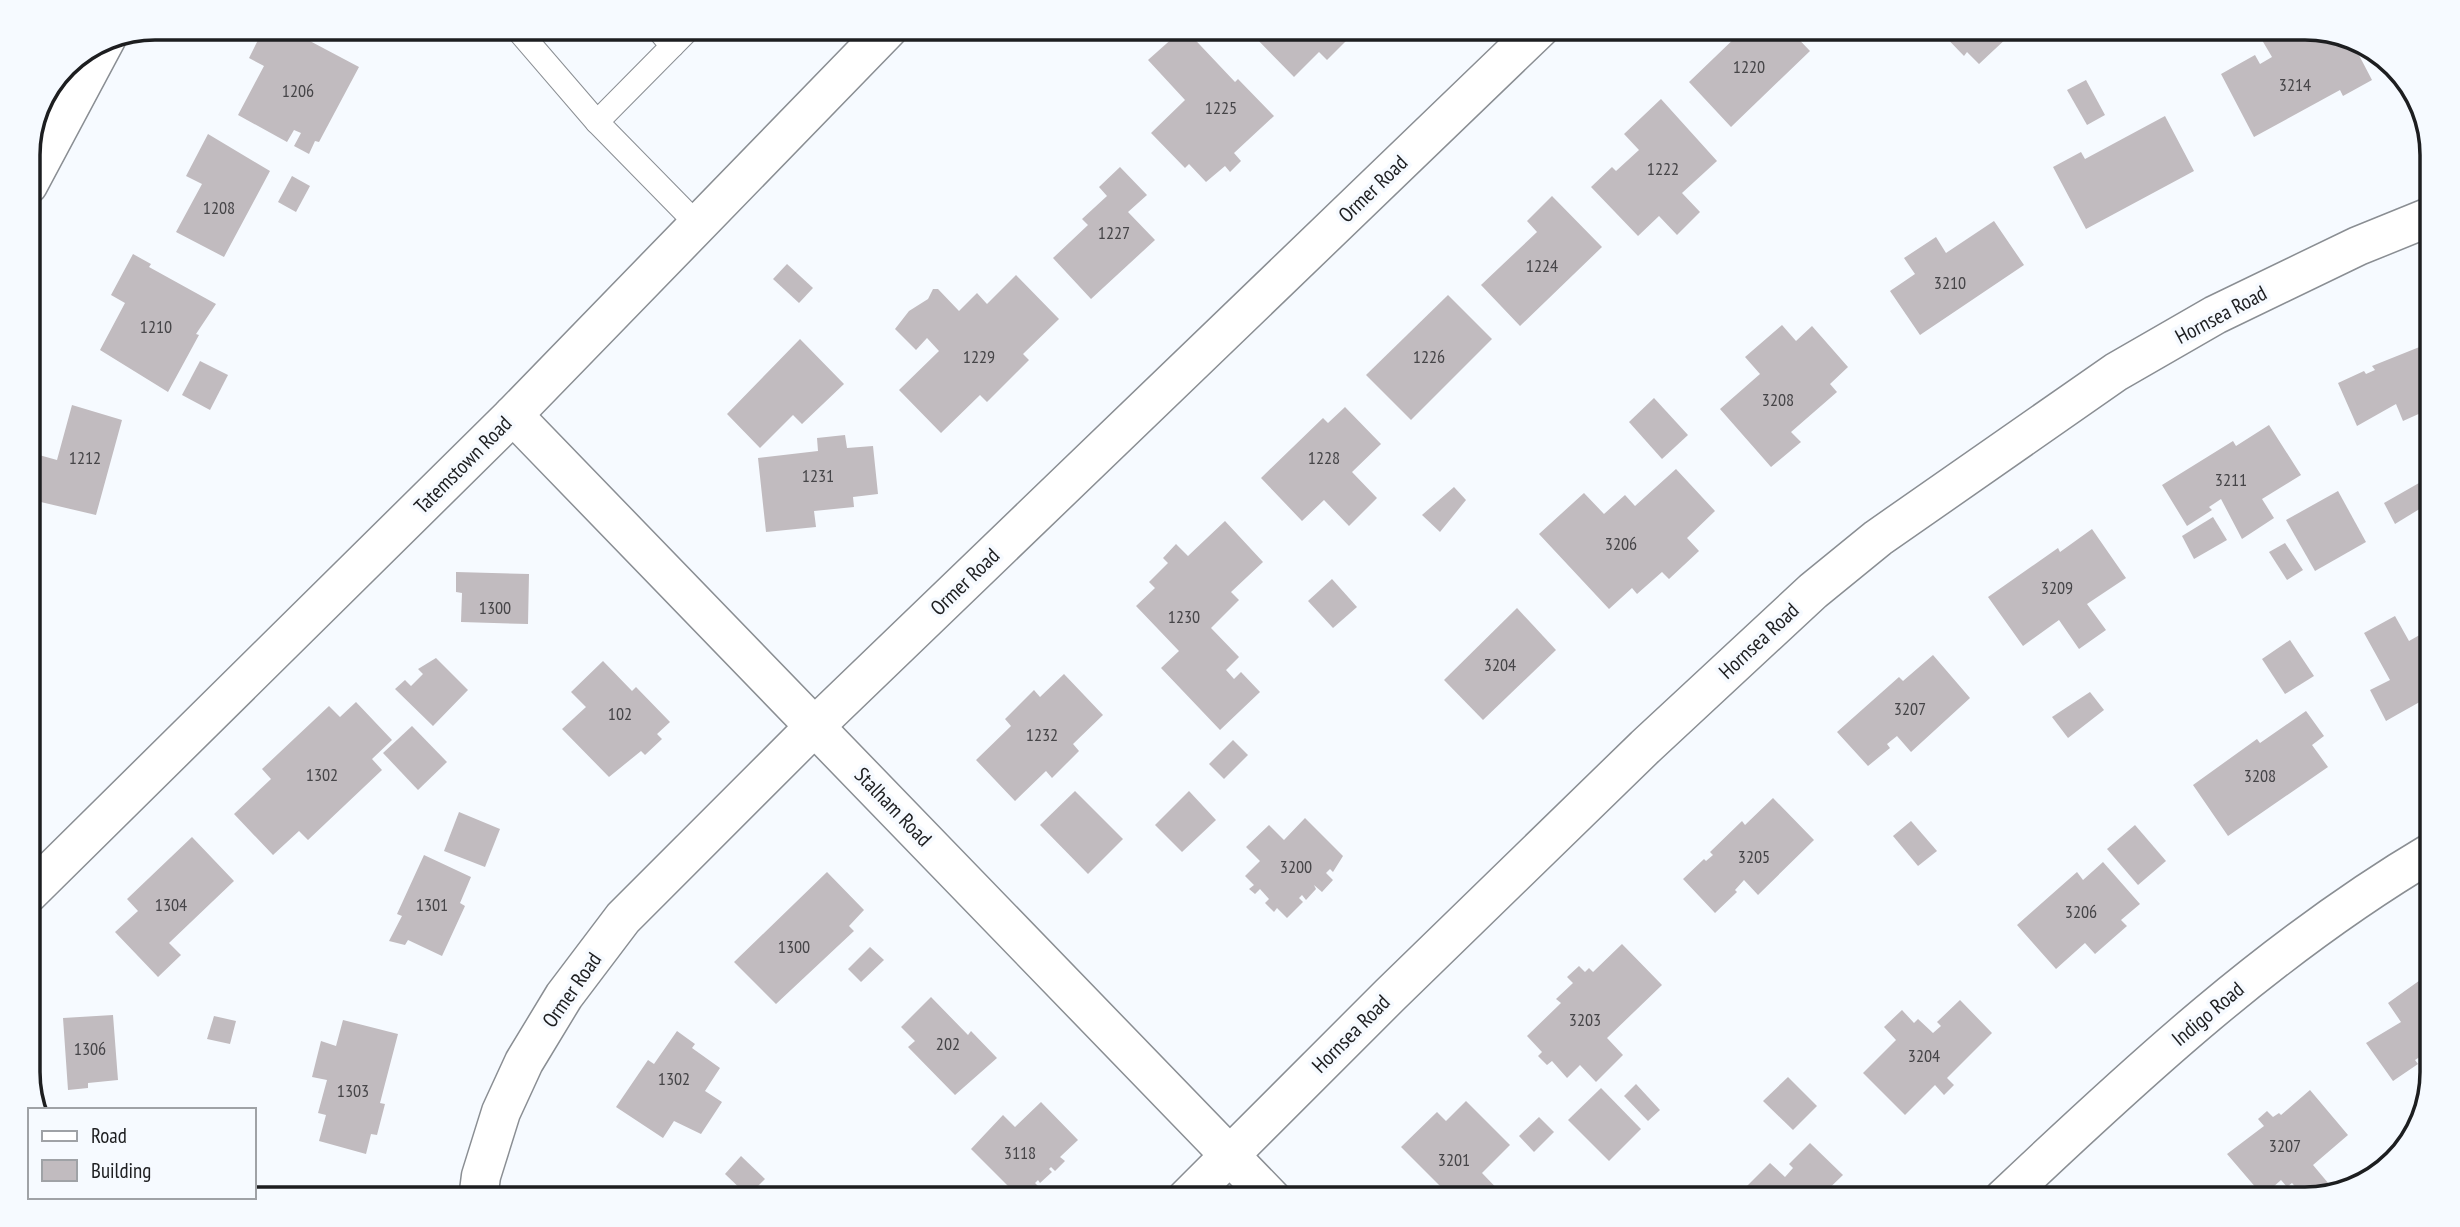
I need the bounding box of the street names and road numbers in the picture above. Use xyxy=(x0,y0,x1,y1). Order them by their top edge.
street label: Ormer Road xyxy=(1332,149,1413,228)
street label: Hornsea Road xyxy=(2170,279,2271,350)
street label: Tatemstown Road xyxy=(408,410,517,519)
street label: Ormer Road xyxy=(924,542,1005,621)
street label: Hornsea Road xyxy=(1713,597,1804,685)
street label: Stalham Road xyxy=(849,761,938,852)
street label: Ormer Road xyxy=(536,947,607,1033)
street label: Indigo Road xyxy=(2166,976,2249,1052)
street label: Hornsea Road xyxy=(1306,989,1395,1078)

